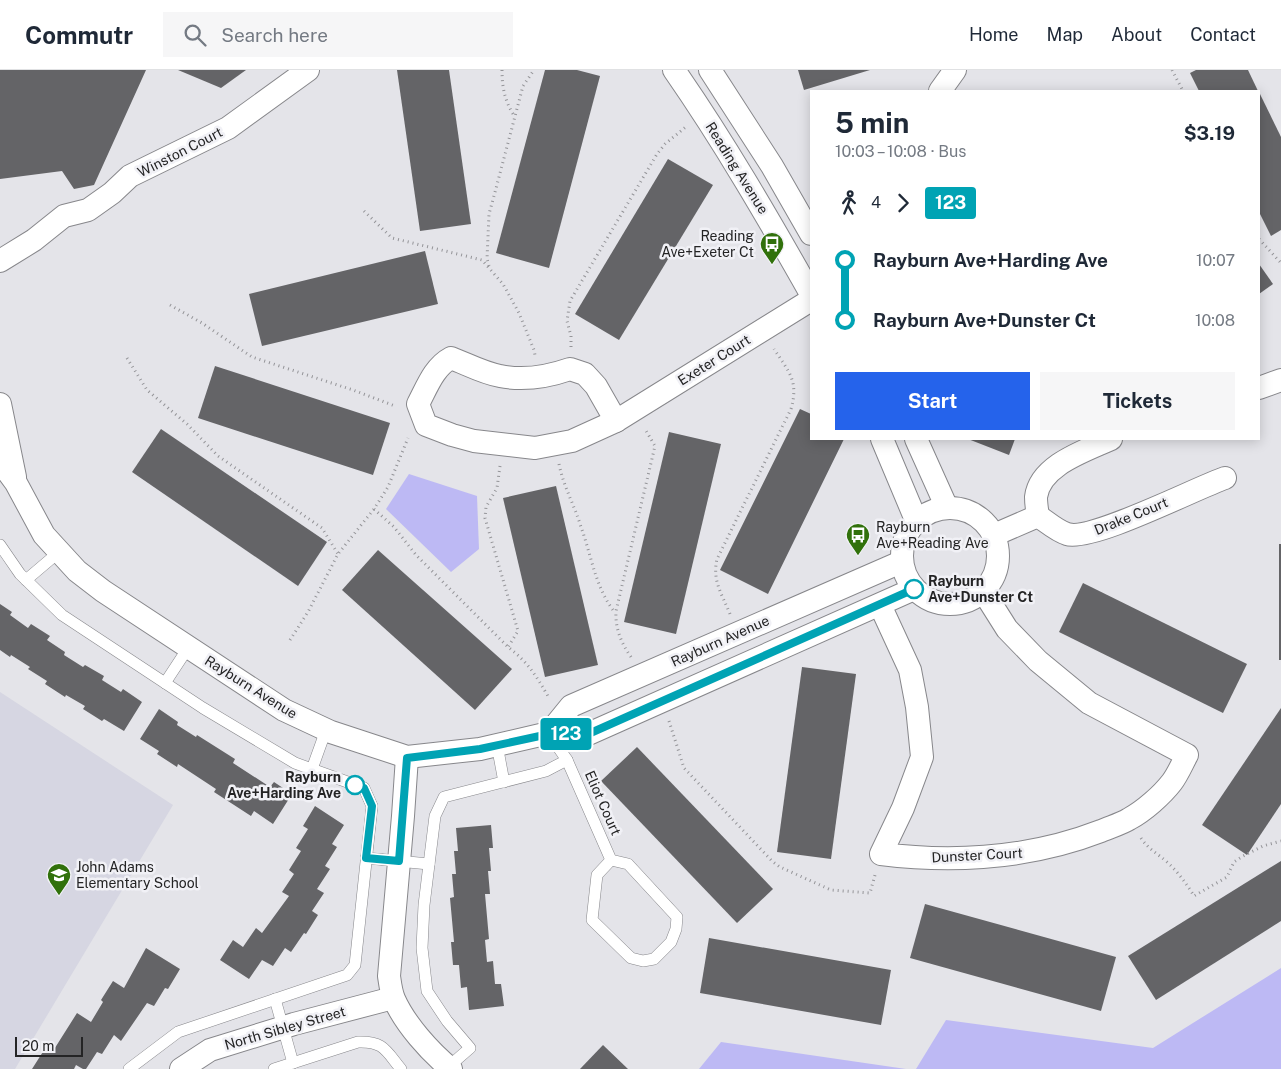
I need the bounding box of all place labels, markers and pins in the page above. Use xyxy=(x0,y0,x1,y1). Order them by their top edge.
place label: Reading Ave+Exeter Ct xyxy=(661,228,754,260)
bus stop icon: Reading Ave+Exeter Ct xyxy=(759,231,785,265)
place label: Rayburn Ave+Reading Ave xyxy=(876,519,989,551)
bus stop icon: Rayburn Ave+Reading Ave xyxy=(845,522,871,556)
place label: Rayburn Ave+Dunster Ct xyxy=(928,573,1033,605)
marker: Rayburn Ave+Dunster Ct xyxy=(904,579,924,599)
place label: Rayburn Ave+Harding Ave xyxy=(227,769,341,801)
marker: Rayburn Ave+Harding Ave xyxy=(345,775,365,795)
place label: John Adams Elementary School xyxy=(76,859,199,891)
school or university icon: John Adams Elementary School xyxy=(46,862,72,896)

